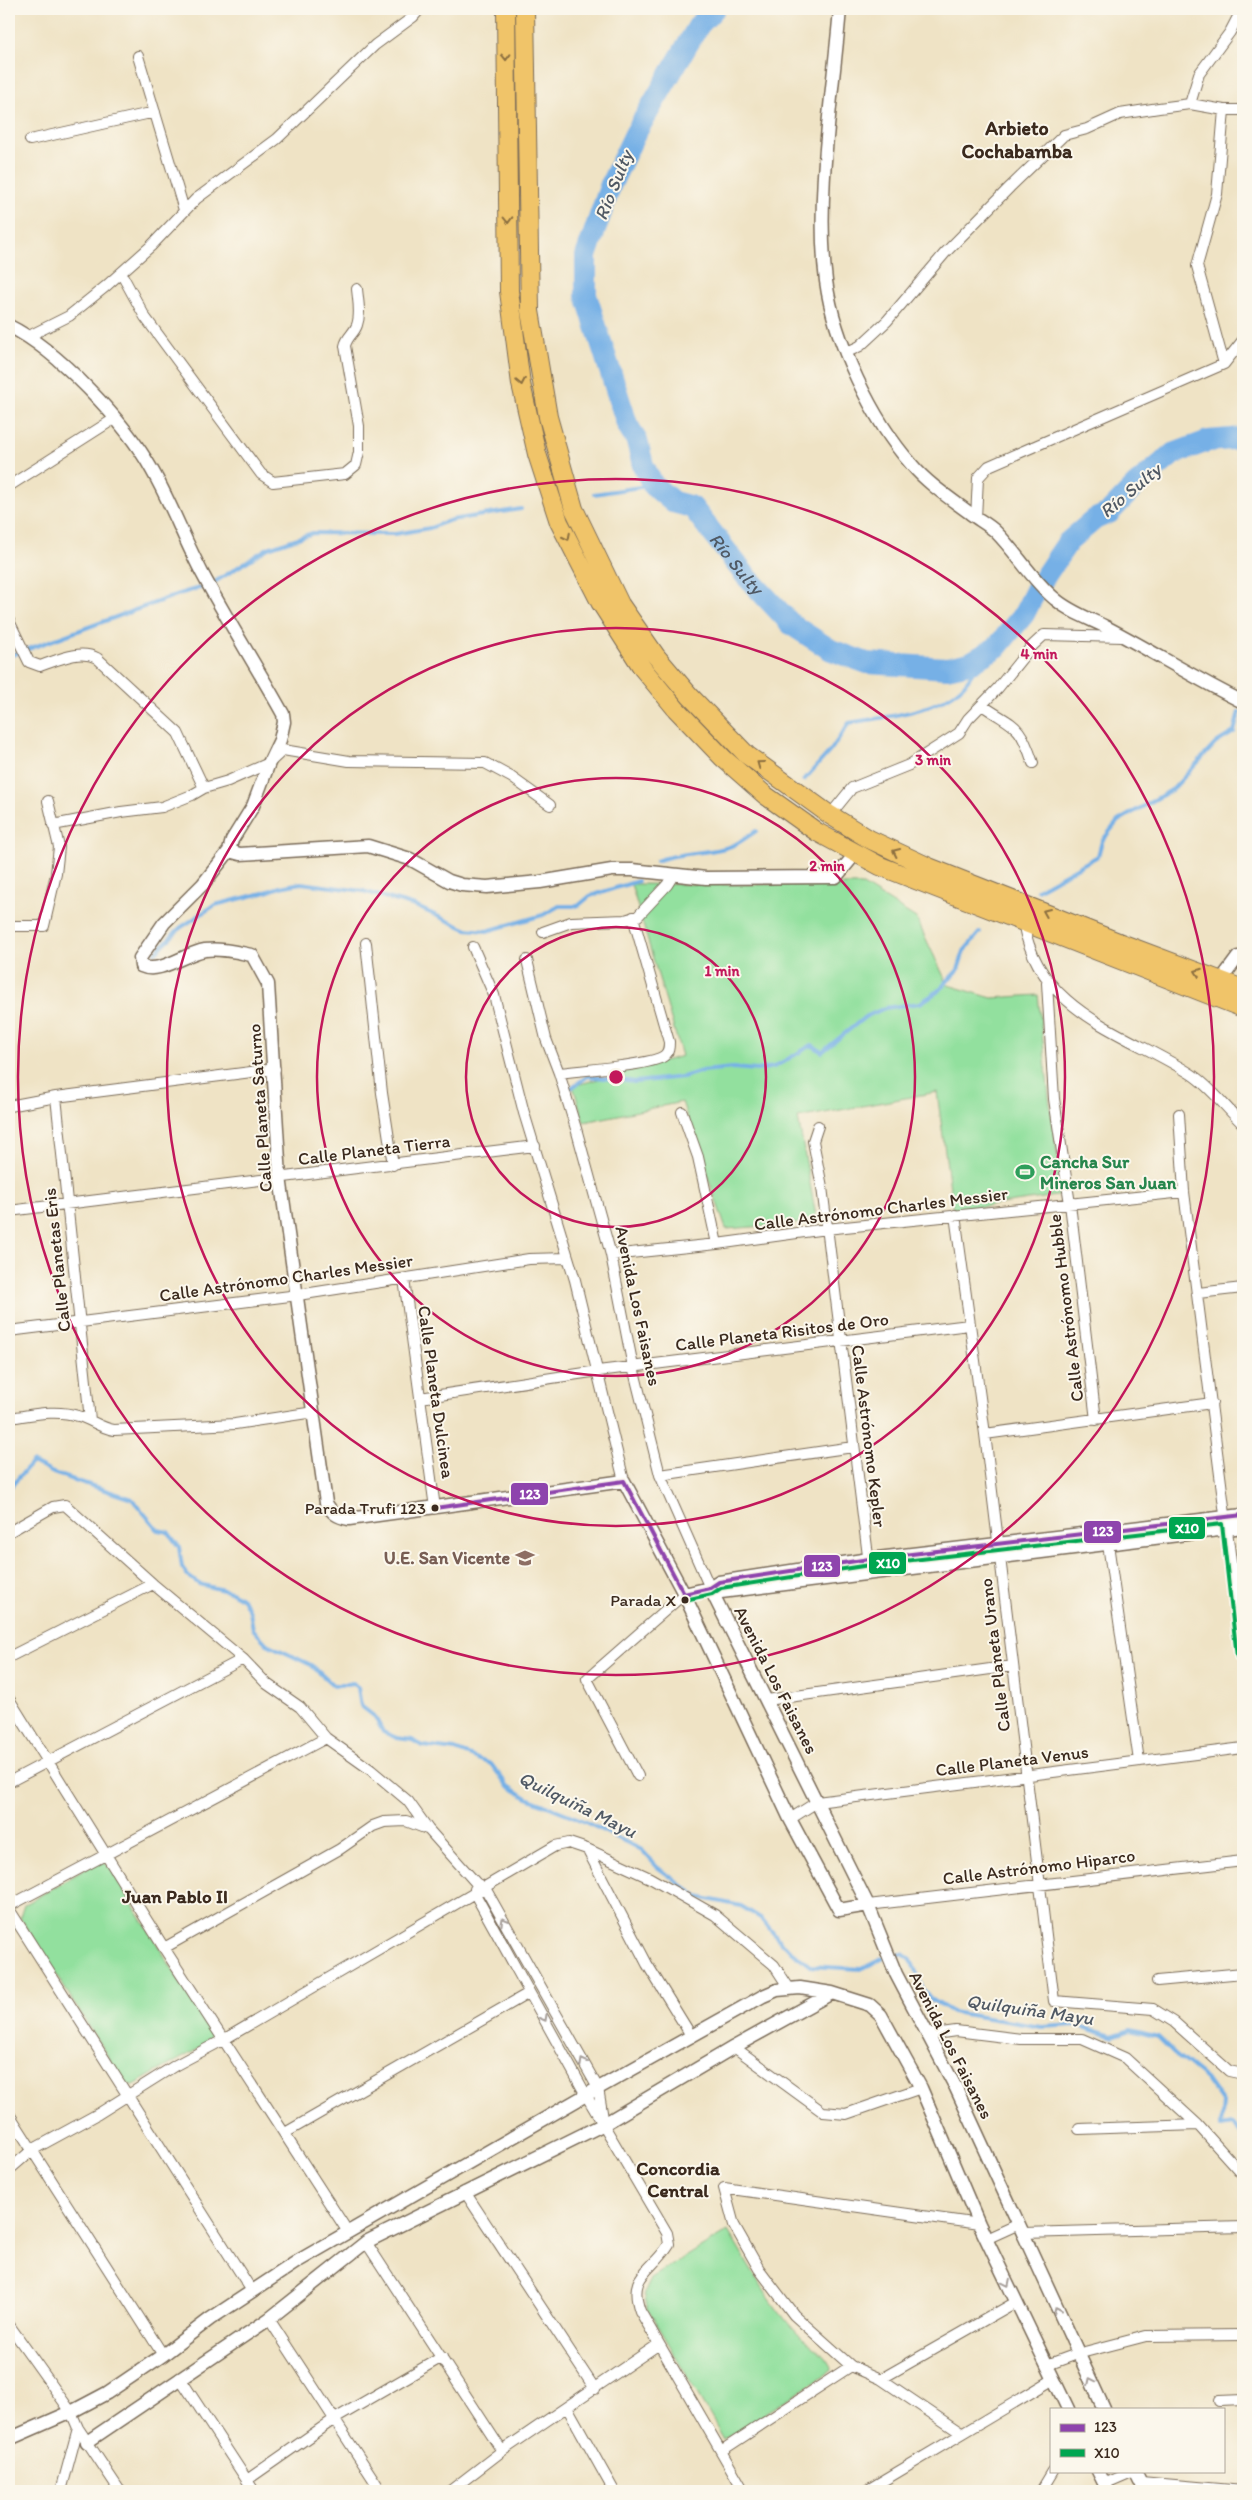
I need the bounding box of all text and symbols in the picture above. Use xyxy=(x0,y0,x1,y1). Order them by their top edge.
one-way arrow xyxy=(501,54,511,62)
district label: Arbieto Cochabamba xyxy=(961,116,1073,163)
water label: Río Sulty xyxy=(589,145,639,223)
one-way arrow xyxy=(503,216,513,224)
one-way arrow xyxy=(515,377,525,386)
water label: Río Sulty xyxy=(1095,457,1167,523)
water label: Río Sulty xyxy=(704,528,770,601)
one-way arrow xyxy=(561,532,571,541)
text: 4 min xyxy=(1021,645,1058,663)
text: 3 min xyxy=(915,751,952,769)
one-way arrow xyxy=(756,761,765,770)
one-way arrow xyxy=(892,847,901,858)
text: 2 min xyxy=(809,857,846,875)
one-way arrow xyxy=(1042,908,1051,919)
text: 1 min xyxy=(705,962,740,980)
one-way arrow xyxy=(1194,968,1202,978)
street label: Calle Planeta Saturno xyxy=(243,1023,277,1193)
centre of rings xyxy=(607,1068,625,1086)
street label: Calle Planeta Tierra xyxy=(297,1130,452,1170)
place label: Cancha Sur Mineros San Juan xyxy=(1040,1151,1177,1194)
sports icon: Cancha Sur Mineros San Juan xyxy=(1014,1161,1036,1183)
street label: Calle Astrónomo Charles Messier xyxy=(753,1182,1009,1235)
street label: Calle Planetas Eris xyxy=(39,1187,75,1333)
street label: Calle Astrónomo Hubble xyxy=(1044,1213,1088,1403)
street label: Avenida Los Faisanes xyxy=(610,1224,666,1388)
street label: Calle Astrónomo Charles Messier xyxy=(158,1249,414,1307)
street label: Calle Planeta Dulcinea xyxy=(413,1304,459,1481)
street label: Calle Planeta Risitos de Oro xyxy=(674,1308,890,1356)
street label: Calle Astrónomo Kepler xyxy=(847,1343,891,1529)
line badge: 123 xyxy=(510,1482,549,1506)
text: 123 xyxy=(519,1486,541,1503)
place label: Parada Trufi 123 xyxy=(305,1498,426,1518)
marker: Parada Trufi 123 xyxy=(430,1503,440,1513)
line badge: X10 xyxy=(1168,1516,1206,1540)
line badge: 123 xyxy=(1083,1520,1122,1544)
text: X10 xyxy=(1175,1520,1199,1537)
text: 123 xyxy=(1092,1523,1114,1540)
place label: U.E. San Vicente xyxy=(384,1547,510,1569)
school or university icon: U.E. San Vicente xyxy=(514,1547,536,1569)
line badge: X10 xyxy=(868,1551,907,1575)
line badge: 123 xyxy=(803,1554,841,1578)
text: X10 xyxy=(876,1555,900,1572)
text: 123 xyxy=(811,1558,833,1575)
street label: Calle Planeta Urano xyxy=(975,1577,1015,1733)
place label: Parada X xyxy=(610,1590,676,1610)
marker: Parada X xyxy=(680,1595,690,1605)
street label: Avenida Los Faisanes xyxy=(729,1602,823,1758)
street label: Calle Planeta Venus xyxy=(934,1741,1090,1781)
water label: Quilquiña Mayu xyxy=(515,1766,641,1843)
street label: Calle Astrónomo Hiparco xyxy=(941,1844,1137,1890)
district label: Juan Pablo II xyxy=(121,1885,228,1908)
one-way arrow xyxy=(500,1917,510,1926)
street label: Avenida Los Faisanes xyxy=(904,1967,998,2123)
water label: Quilquiña Mayu xyxy=(965,1989,1096,2030)
one-way arrow xyxy=(537,2013,547,2022)
one-way arrow xyxy=(580,2059,590,2068)
district label: Concordia Central xyxy=(636,2157,721,2202)
one-way arrow xyxy=(1001,2278,1011,2287)
one-way arrow xyxy=(1053,2306,1064,2315)
one-way arrow xyxy=(1087,2378,1097,2387)
legend xyxy=(1050,2408,1224,2472)
text: 123 xyxy=(1094,2418,1117,2436)
text: X10 xyxy=(1094,2444,1120,2462)

